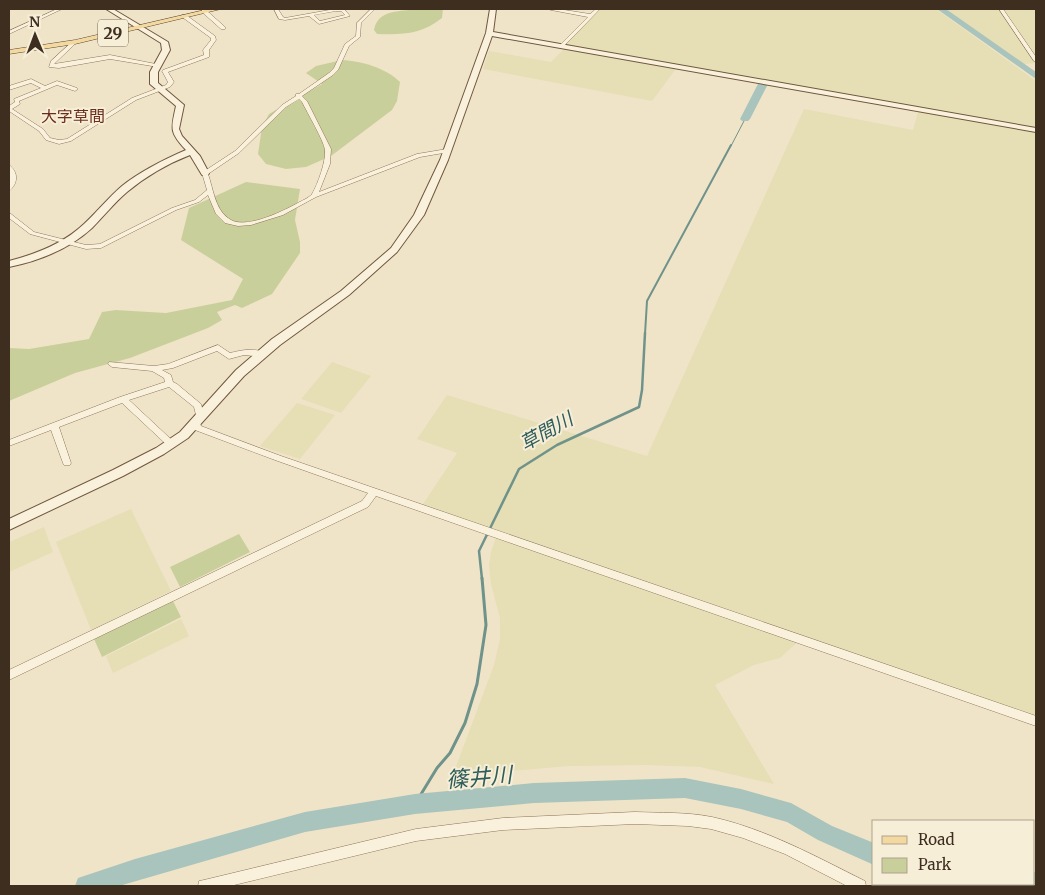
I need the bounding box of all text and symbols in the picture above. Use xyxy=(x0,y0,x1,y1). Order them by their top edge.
north arrow xyxy=(10,10,60,60)
text: N xyxy=(29,13,40,31)
road number: 29 xyxy=(98,19,128,46)
district label: 大字草間 xyxy=(41,106,105,126)
water label: 草間川 xyxy=(515,406,578,455)
water label: 篠井川 xyxy=(445,760,515,794)
legend xyxy=(872,820,1035,885)
text: Road xyxy=(918,830,954,849)
text: Park xyxy=(918,855,952,874)

